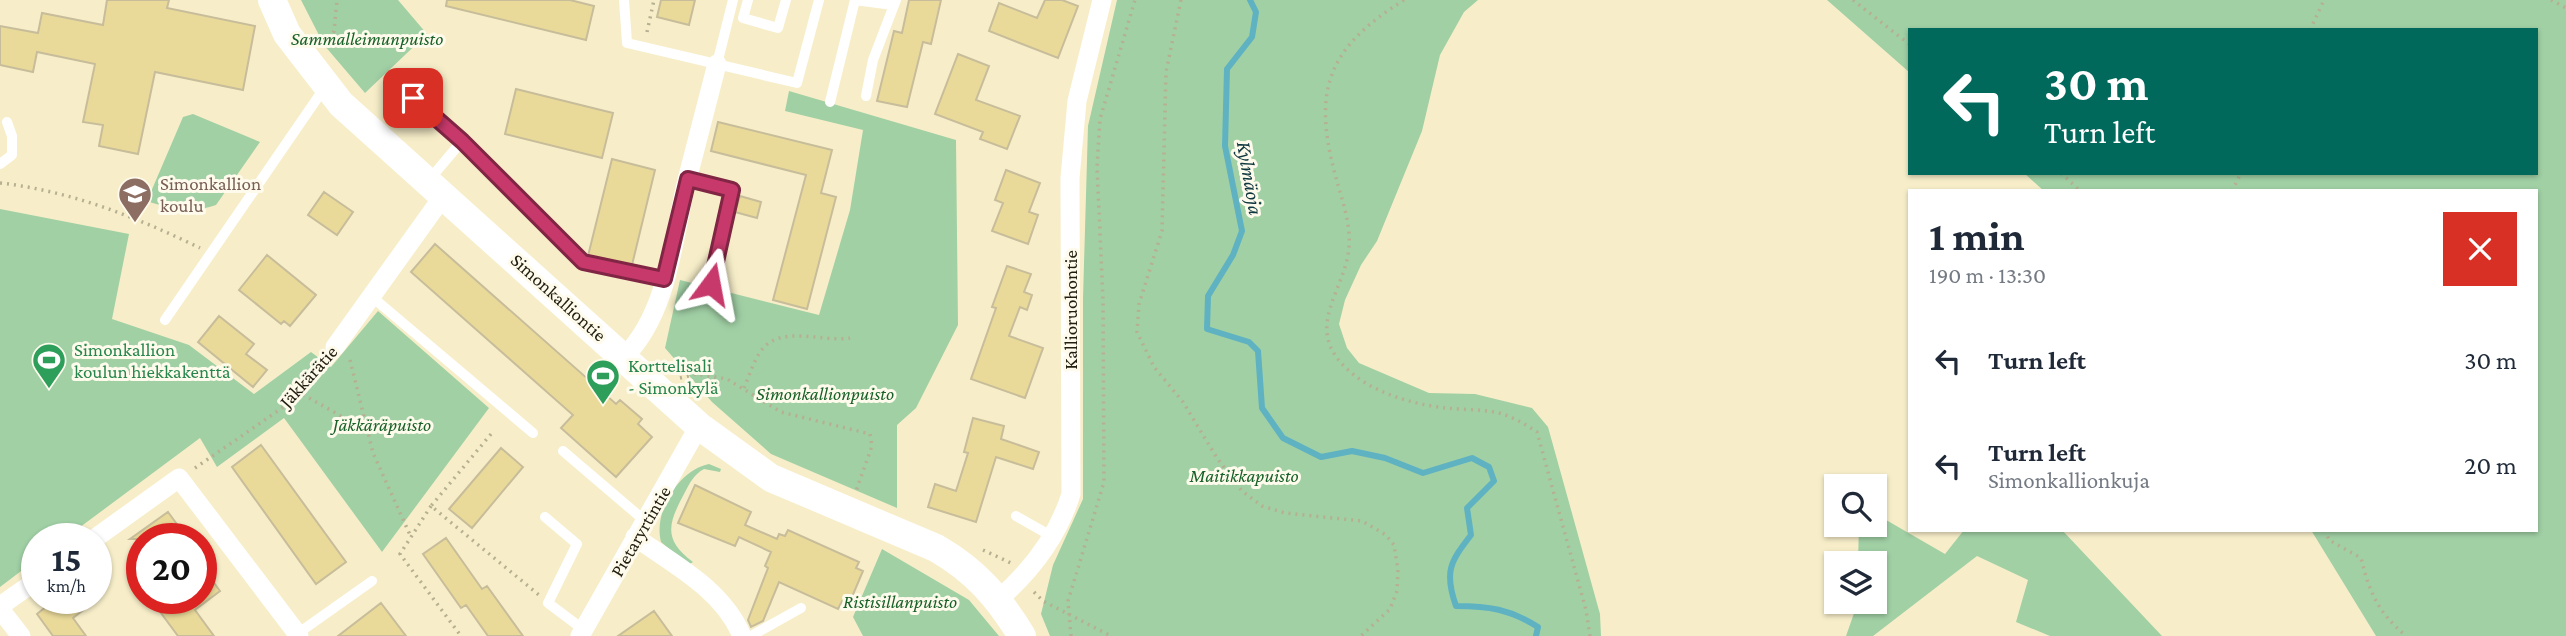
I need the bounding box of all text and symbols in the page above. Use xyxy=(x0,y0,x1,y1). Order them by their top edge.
park label: Sammalleimunpuisto xyxy=(291,28,443,49)
icon: left xyxy=(1929,56,2020,147)
text: 30 m xyxy=(2044,56,2149,111)
pin xyxy=(383,68,443,128)
icon: arrive xyxy=(394,79,432,117)
text: Turn left xyxy=(2044,114,2155,150)
water label: Kylmäoja xyxy=(1232,139,1268,217)
place label: Simonkallion koulu xyxy=(160,173,261,216)
school or university icon: Simonkallion koulu xyxy=(116,175,154,224)
text: 1 min xyxy=(1929,212,2025,259)
button: close xyxy=(2443,212,2517,286)
position arrow xyxy=(674,247,748,321)
street label: Simonkalliontie xyxy=(507,249,611,346)
street label: Kallioruohontie xyxy=(1060,250,1081,370)
text: 190 m · 13:30 xyxy=(1929,262,2046,288)
place label: Simonkallion koulun hiekkakenttä xyxy=(74,339,231,382)
sports icon: Simonkallion koulun hiekkakenttä xyxy=(30,341,68,390)
street label: Jäkkärätie xyxy=(274,341,342,413)
icon: left xyxy=(1929,342,1967,380)
text: Turn left xyxy=(1988,346,2086,375)
text: 30 m xyxy=(2464,346,2517,375)
place label: Korttelisali - Simonkylä xyxy=(628,355,719,398)
sports icon: Korttelisali - Simonkylä xyxy=(584,357,622,406)
park label: Simonkallionpuisto xyxy=(756,383,894,404)
park label: Jäkkäräpuisto xyxy=(330,414,431,435)
text: Turn left xyxy=(1988,438,2086,467)
icon: left xyxy=(1929,447,1967,485)
text: 20 m xyxy=(2464,451,2517,480)
park label: Maitikkapuisto xyxy=(1188,465,1299,486)
text: Simonkallionkuja xyxy=(1988,467,2150,493)
map controls xyxy=(1824,474,1887,614)
button: search xyxy=(1824,474,1887,537)
street label: Pietaryrtintie xyxy=(606,482,675,580)
speed limit sign: 20 xyxy=(126,523,217,614)
text: 15 xyxy=(51,540,82,579)
button: layers xyxy=(1824,551,1887,614)
text: km/h xyxy=(47,576,86,596)
park label: Ristisillanpuisto xyxy=(843,591,957,612)

